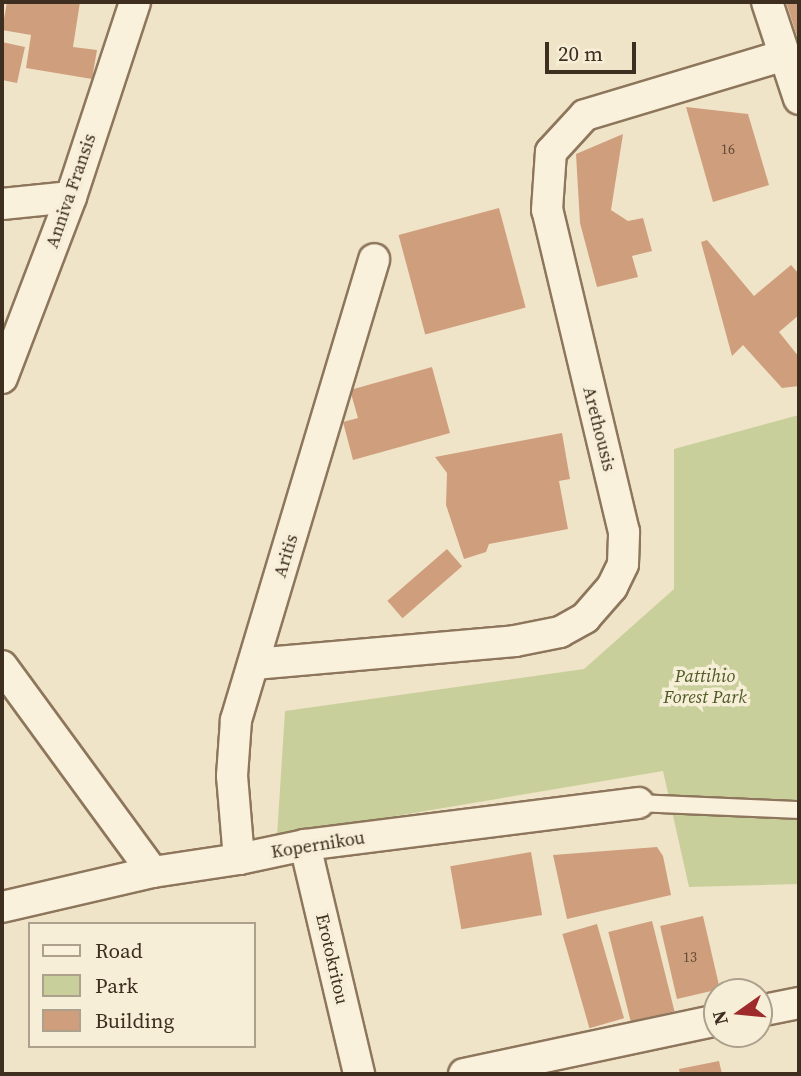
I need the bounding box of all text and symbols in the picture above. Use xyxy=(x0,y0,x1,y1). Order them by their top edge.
scale bar xyxy=(549,28,640,72)
text: 20 m xyxy=(558,39,603,68)
street label: Anniva Fransis xyxy=(41,131,101,251)
house number: 16 xyxy=(721,141,735,157)
street label: Arethousis xyxy=(578,384,620,474)
street label: Aritis xyxy=(269,532,303,580)
park label: Pattihio Forest Park xyxy=(663,666,747,708)
street label: Kopernikou xyxy=(270,827,366,863)
street label: Erotokritou xyxy=(311,912,353,1006)
legend xyxy=(28,922,256,1048)
text: Road xyxy=(95,936,143,965)
house number: 13 xyxy=(683,949,697,965)
text: Park xyxy=(95,971,138,1000)
north arrow xyxy=(703,978,773,1048)
text: Building xyxy=(95,1006,174,1035)
text: N xyxy=(705,1008,734,1028)

